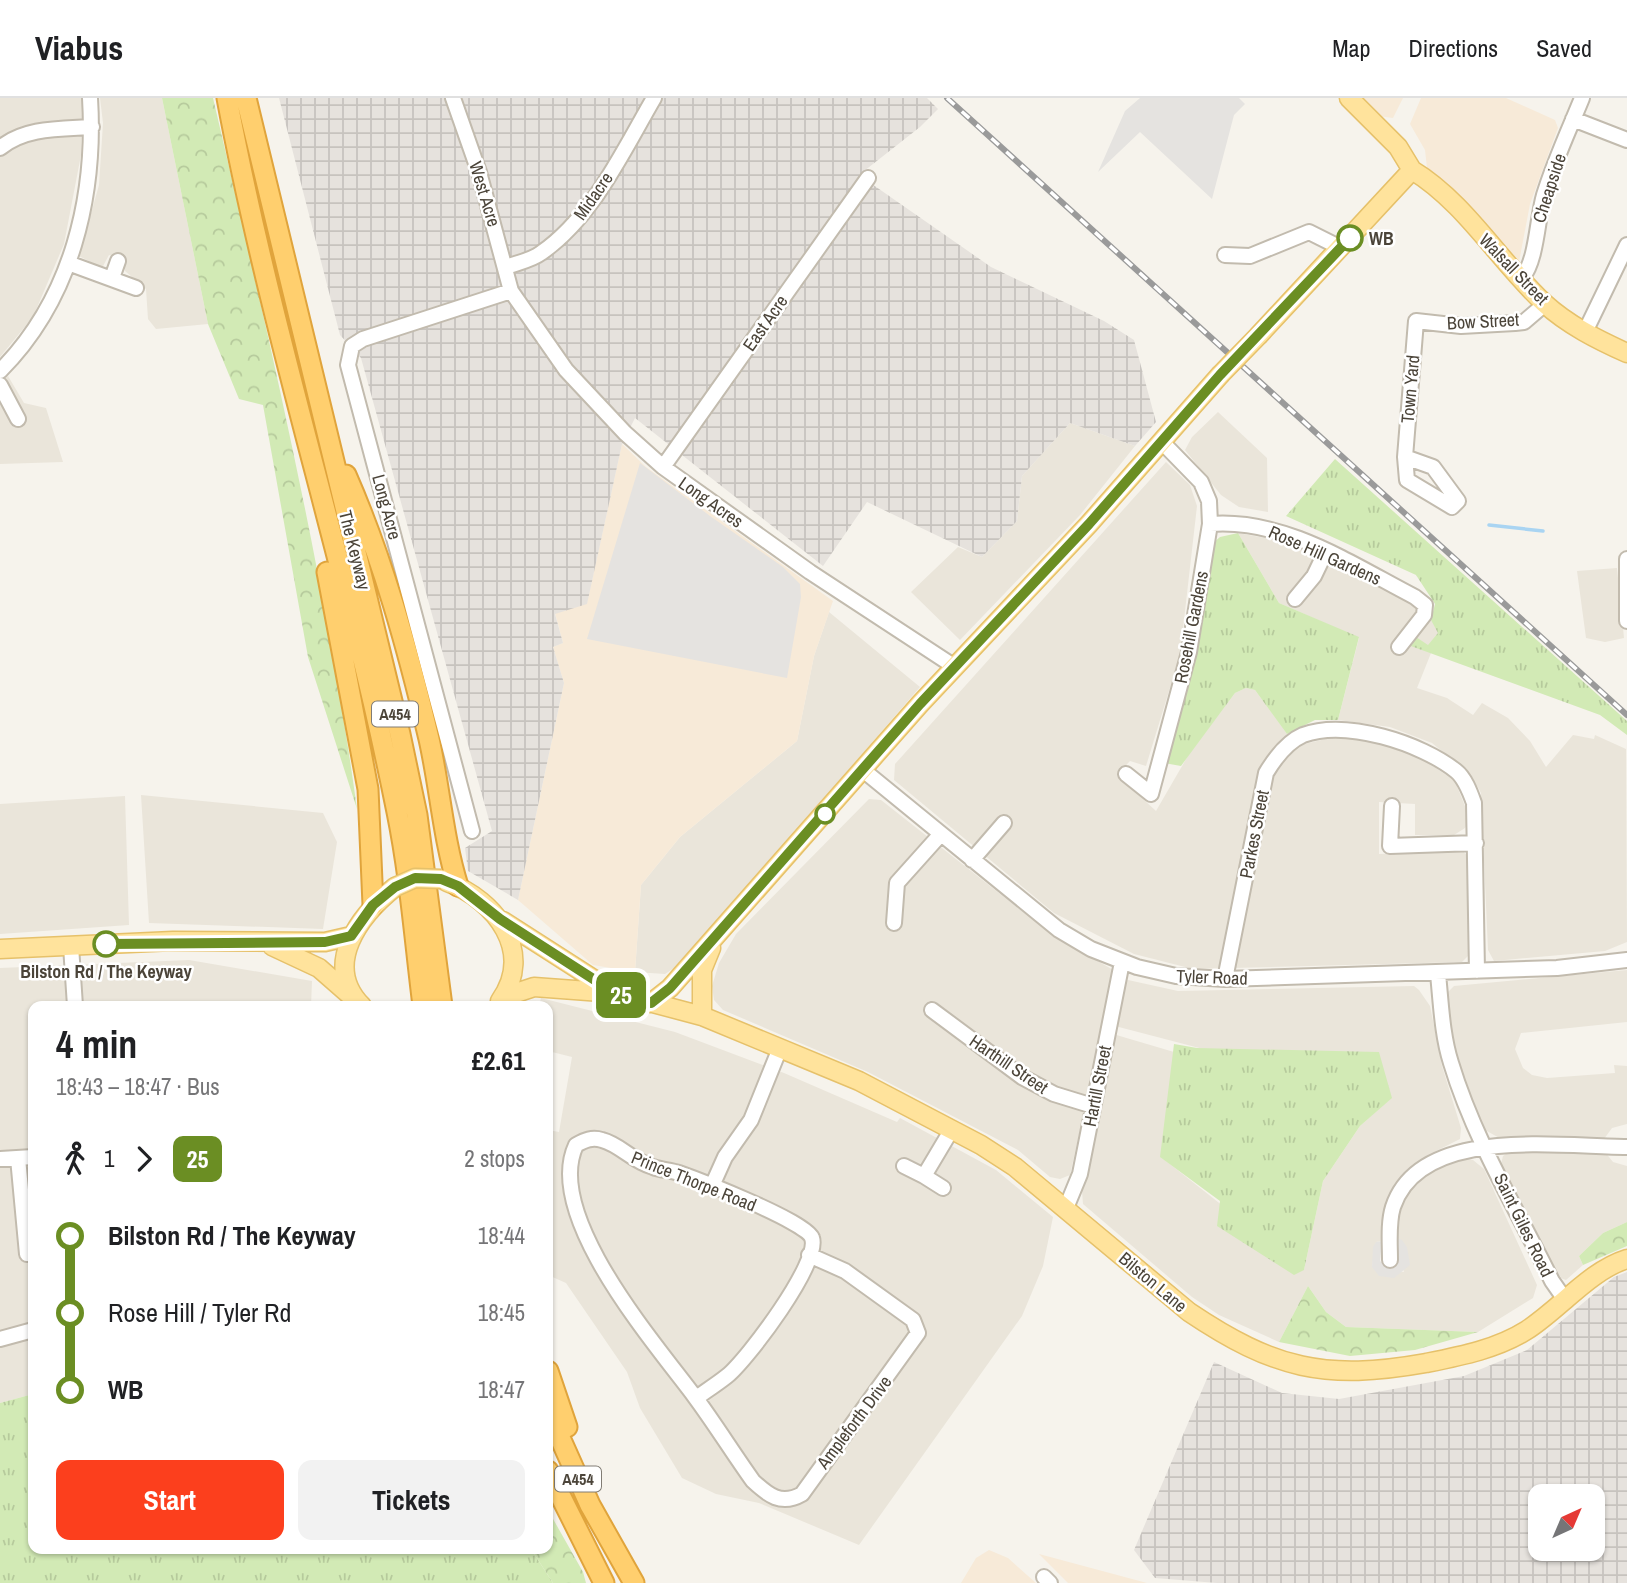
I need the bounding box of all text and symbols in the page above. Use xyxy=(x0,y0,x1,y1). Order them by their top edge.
text: Viabus xyxy=(35,26,123,70)
text: Map xyxy=(1332,32,1370,64)
text: Directions xyxy=(1408,32,1498,64)
text: Saved xyxy=(1536,32,1592,64)
street label: Cheapside xyxy=(1526,150,1572,226)
street label: West Acre xyxy=(463,158,507,230)
street label: Midacre xyxy=(567,167,619,225)
marker: WB xyxy=(1337,225,1363,251)
place label: WB xyxy=(1369,226,1394,251)
street label: Walsall Street xyxy=(1474,228,1554,310)
street label: East Acre xyxy=(737,290,793,356)
street label: Bow Street xyxy=(1446,307,1520,335)
street label: Town Yard xyxy=(1395,354,1425,424)
street label: Long Acres xyxy=(674,471,748,533)
street label: Long Acre xyxy=(366,472,408,542)
street label: The Keyway xyxy=(333,508,377,593)
street label: Rose Hill Gardens xyxy=(1265,519,1385,591)
street label: Rosehill Gardens xyxy=(1168,569,1214,685)
road number: A454 xyxy=(372,702,418,726)
street label: Parkes Street xyxy=(1233,788,1275,880)
unlabelled marker xyxy=(815,804,835,824)
marker: Bilston Rd / The Keyway xyxy=(93,931,119,957)
place label: Bilston Rd / The Keyway xyxy=(20,959,193,984)
street label: Tyler Road xyxy=(1176,963,1248,991)
line badge: 25 xyxy=(590,972,652,1018)
text: 25 xyxy=(610,979,632,1011)
text: 4 min xyxy=(56,1019,137,1070)
street label: Harthill Street xyxy=(965,1028,1053,1100)
text: £2.61 xyxy=(472,1043,525,1078)
street label: Hartill Street xyxy=(1077,1043,1117,1129)
text: 18:43 – 18:47 · Bus xyxy=(56,1071,220,1102)
icon: walk xyxy=(56,1140,94,1178)
icon: forward xyxy=(125,1140,163,1178)
text: 1 xyxy=(104,1143,115,1174)
text: 25 xyxy=(187,1143,208,1175)
text: 2 stops xyxy=(464,1143,525,1174)
street label: Prince Thorpe Road xyxy=(628,1145,760,1217)
street label: Saint Giles Road xyxy=(1488,1169,1560,1281)
text: Bilston Rd / The Keyway xyxy=(108,1218,356,1253)
text: 18:44 xyxy=(478,1220,525,1251)
street label: Bilston Lane xyxy=(1114,1246,1192,1318)
text: Rose Hill / Tyler Rd xyxy=(108,1295,291,1330)
text: 18:45 xyxy=(478,1297,525,1328)
street label: Ampleforth Drive xyxy=(810,1370,897,1475)
text: WB xyxy=(108,1372,144,1407)
text: 18:47 xyxy=(478,1374,525,1405)
button: Start xyxy=(56,1460,284,1540)
button: Tickets xyxy=(298,1460,525,1540)
road number: A454 xyxy=(555,1466,601,1492)
north arrow xyxy=(1528,1484,1605,1561)
map controls xyxy=(1528,1484,1605,1561)

